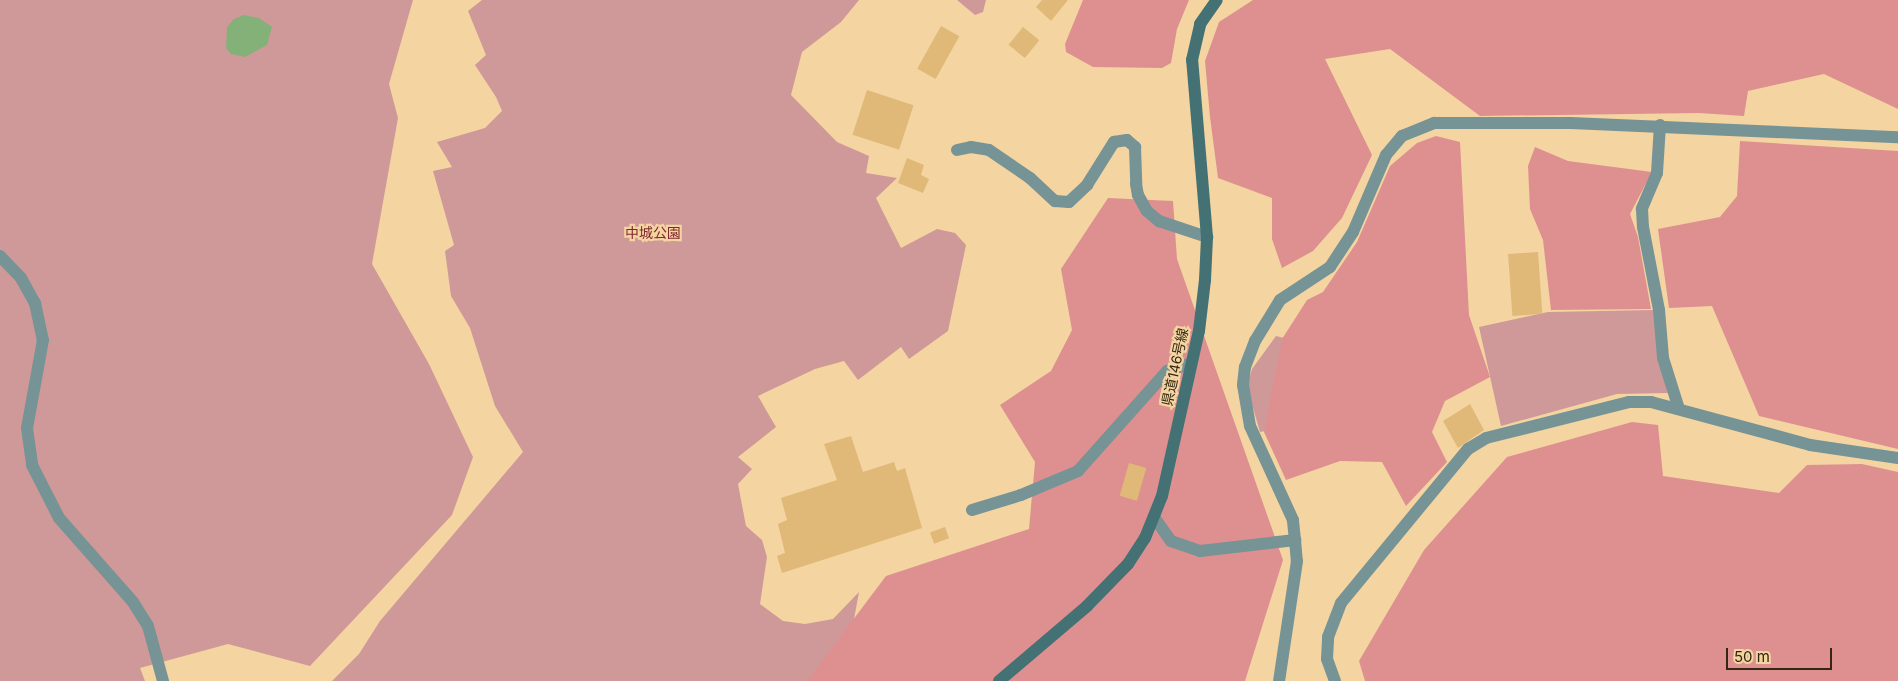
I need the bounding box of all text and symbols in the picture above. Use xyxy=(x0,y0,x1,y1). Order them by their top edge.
park label: 中城公園 xyxy=(625,225,681,241)
street label: 県道146号線 xyxy=(1159,326,1191,408)
scale bar xyxy=(1728,638,1834,670)
text: 50 m xyxy=(1734,647,1770,666)

